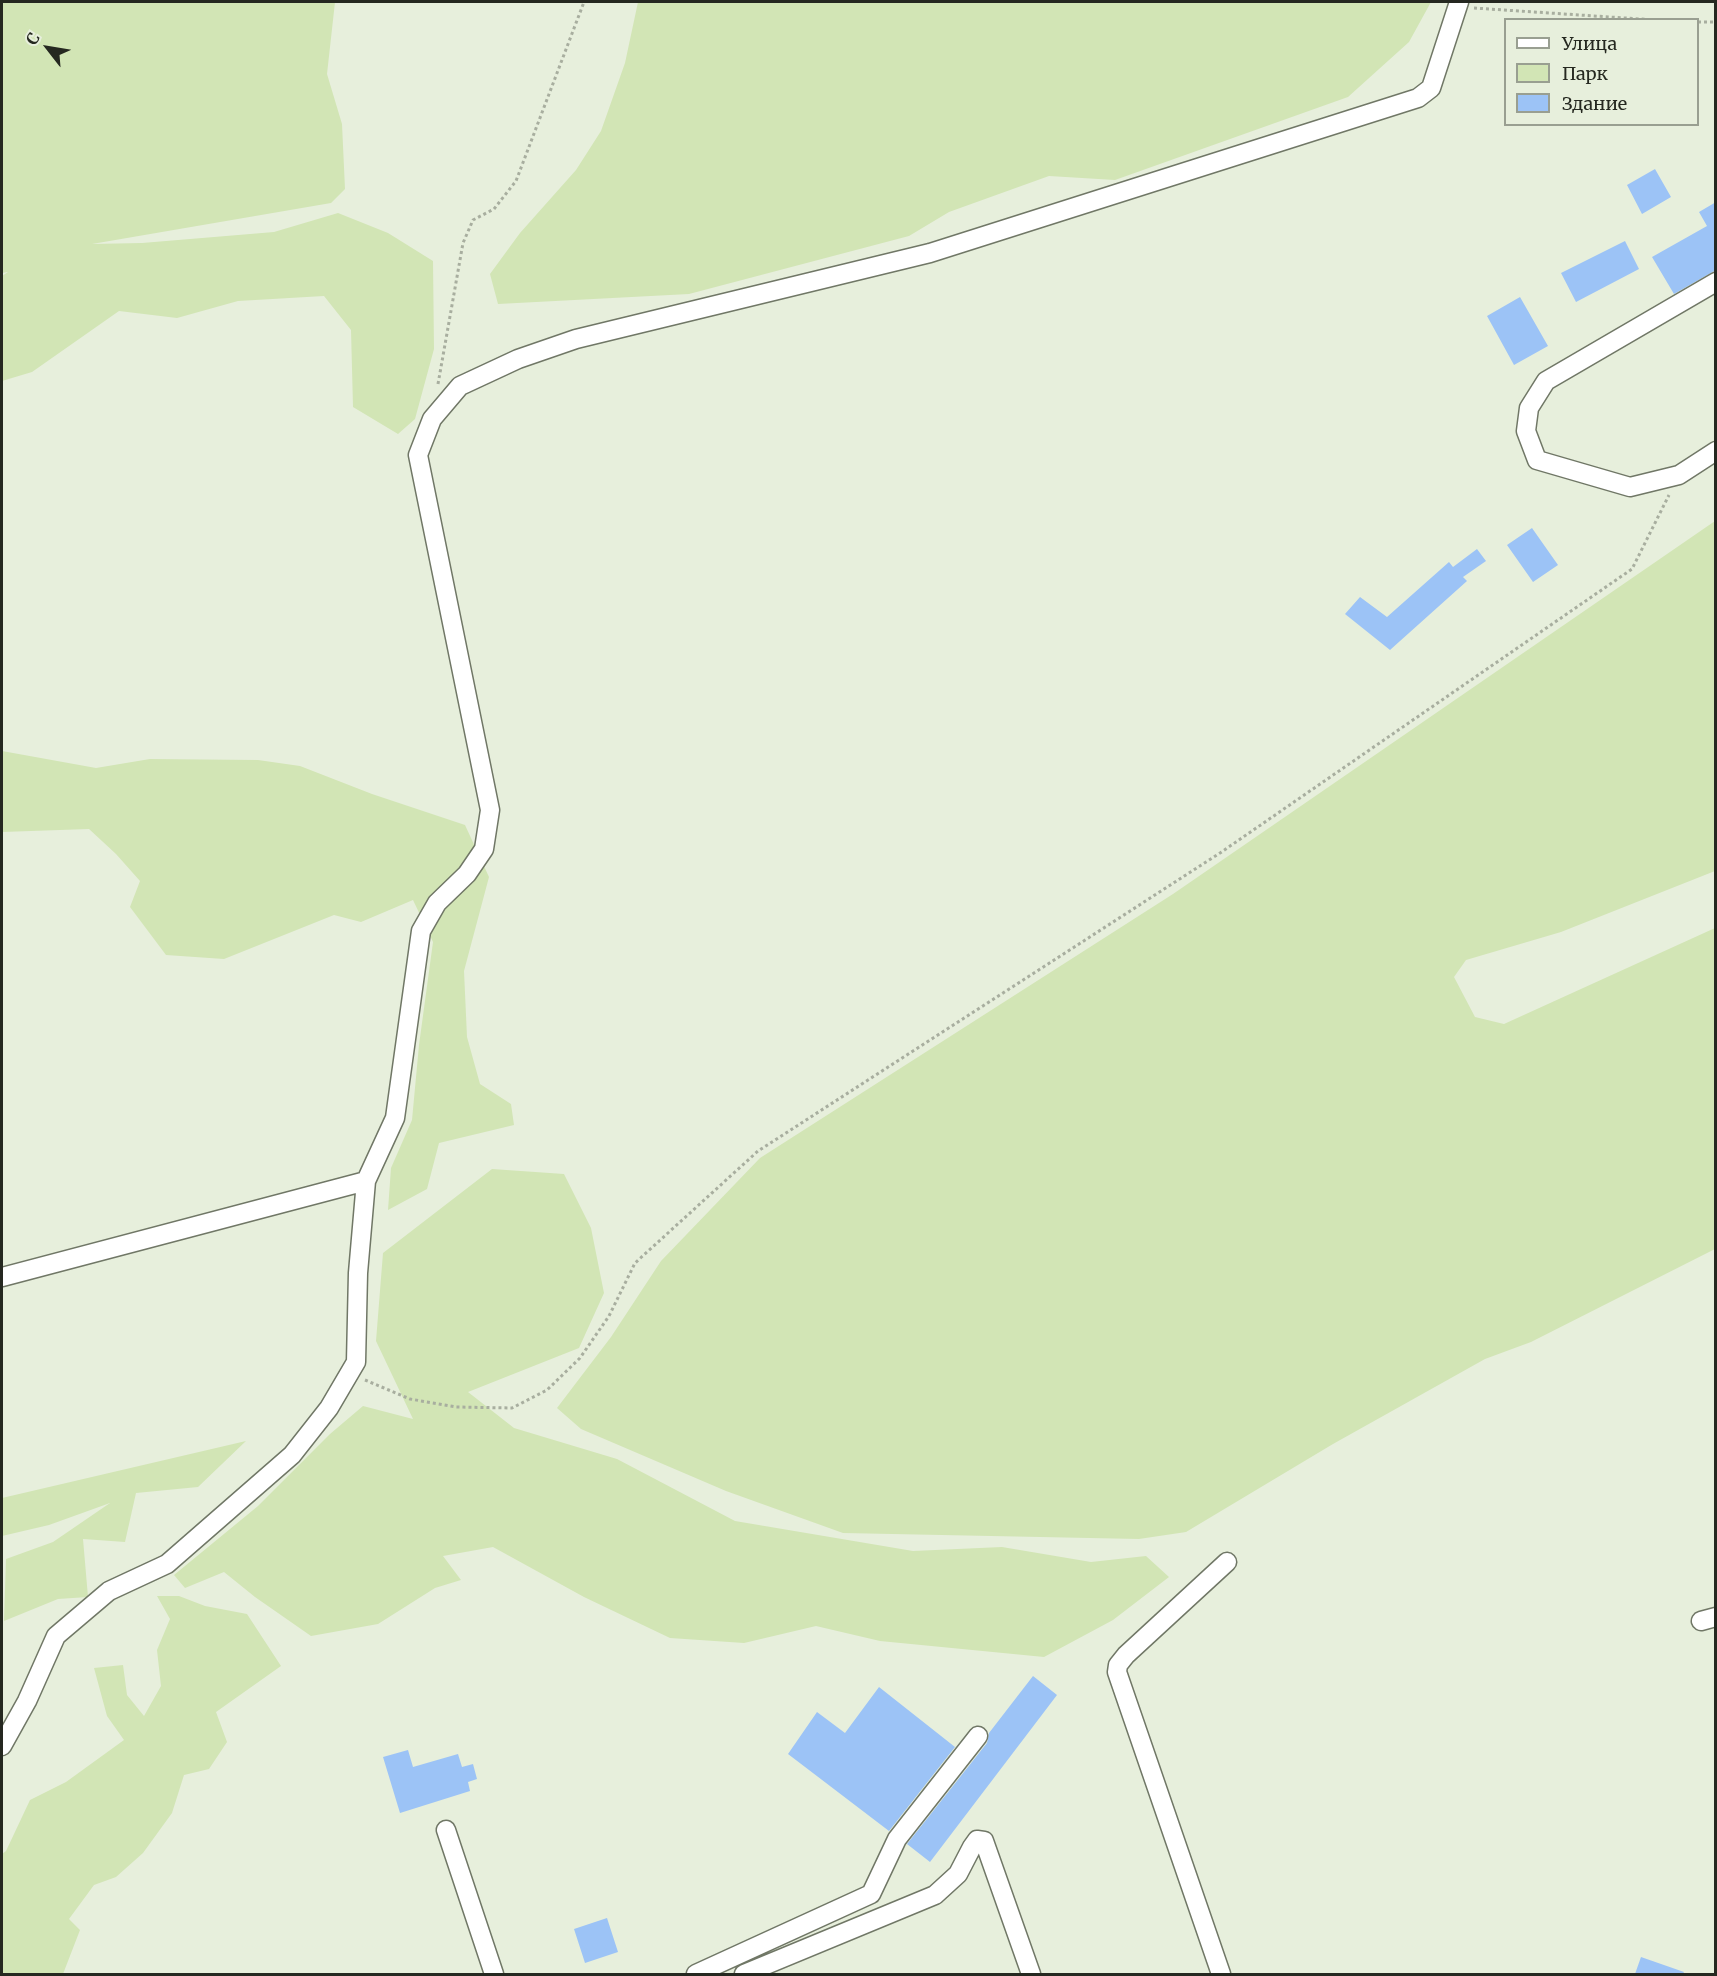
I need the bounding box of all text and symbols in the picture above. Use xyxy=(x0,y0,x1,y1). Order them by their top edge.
north arrow xyxy=(18,18,78,78)
legend xyxy=(1504,18,1699,126)
text: С xyxy=(21,29,44,48)
text: Улица xyxy=(1562,32,1617,55)
text: Парк xyxy=(1562,62,1608,85)
text: Здание xyxy=(1562,92,1627,115)

